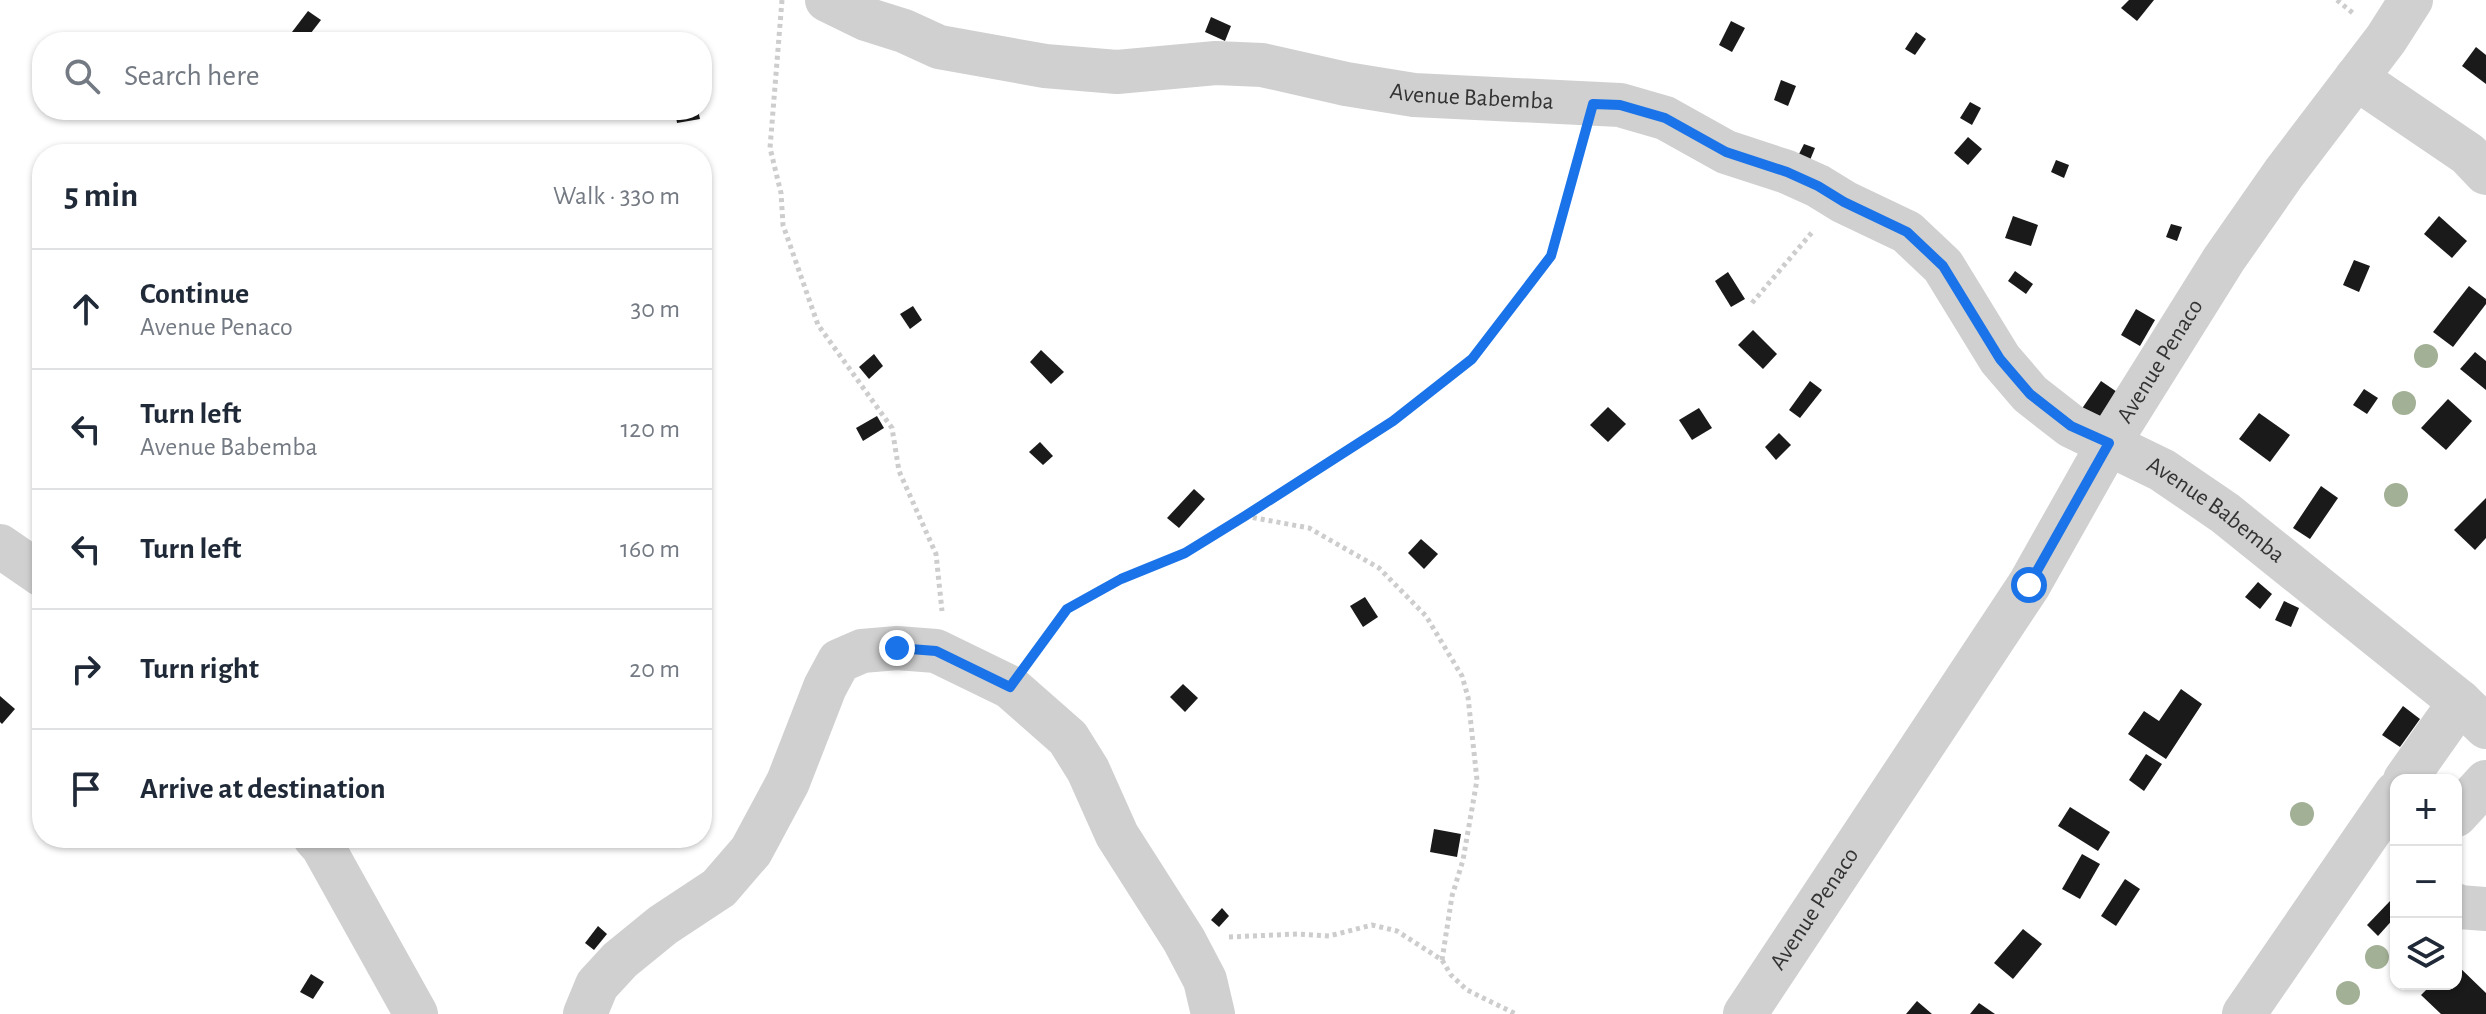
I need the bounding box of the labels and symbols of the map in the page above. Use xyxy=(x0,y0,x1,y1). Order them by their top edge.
street label: Avenue Babemba xyxy=(1388,79,1554,114)
street label: Avenue Penaco xyxy=(2113,295,2208,427)
street label: Avenue Babemba xyxy=(2143,453,2289,568)
route start xyxy=(2011,567,2047,603)
route end xyxy=(879,630,915,666)
street label: Avenue Penaco xyxy=(1766,844,1863,974)

